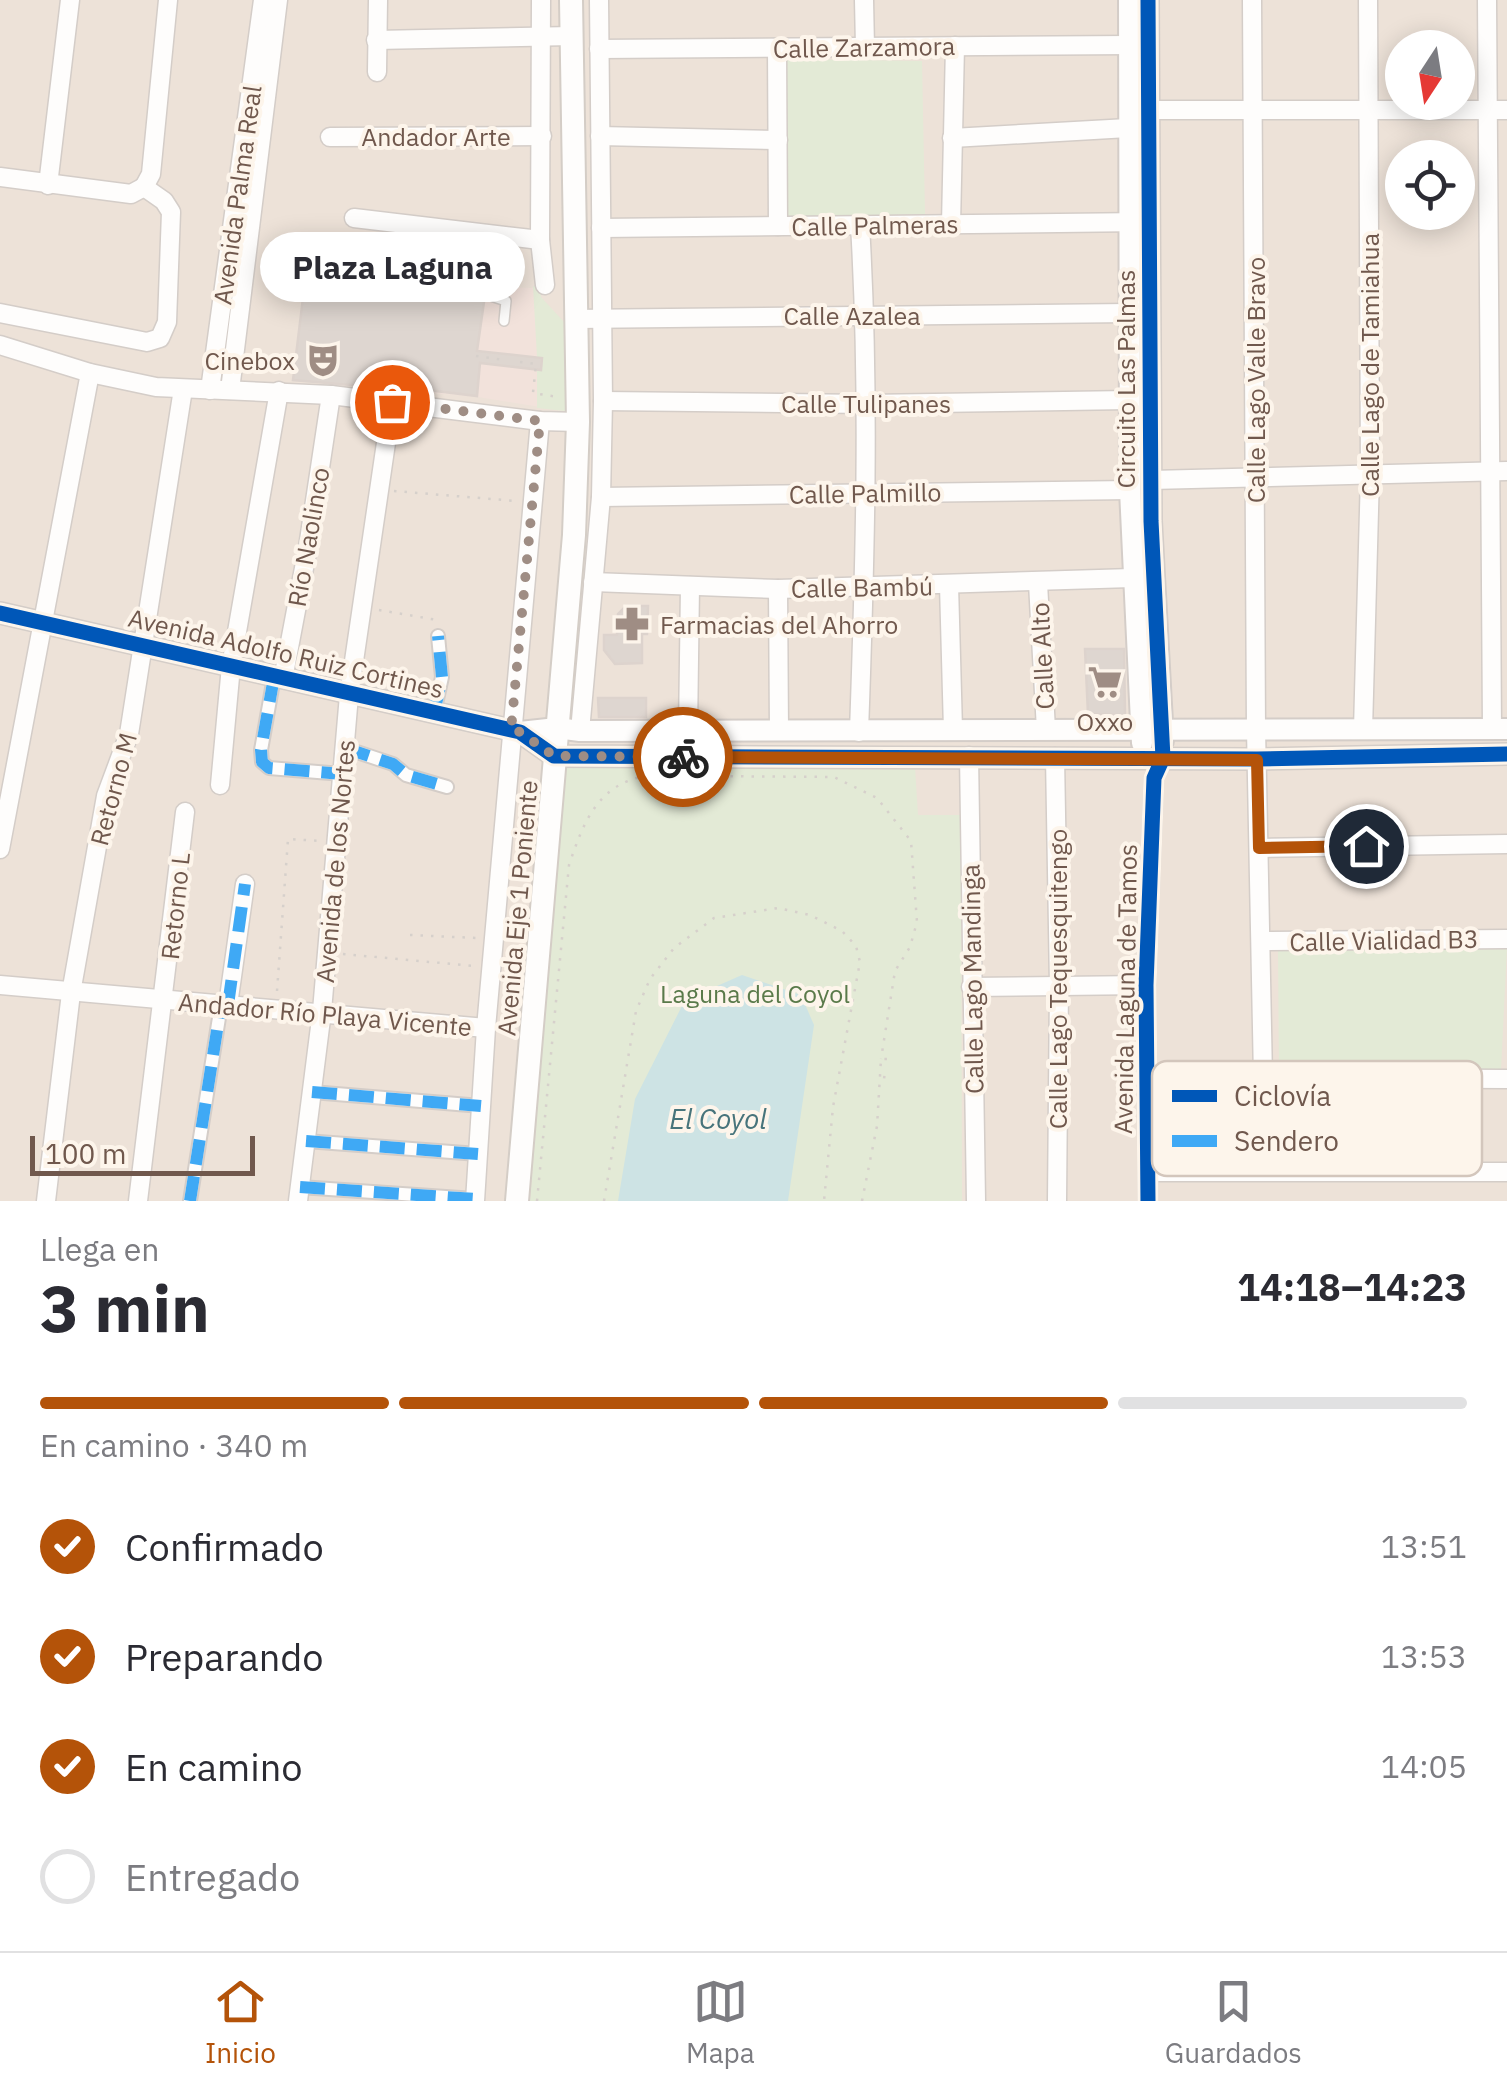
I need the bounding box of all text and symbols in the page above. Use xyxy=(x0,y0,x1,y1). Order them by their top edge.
street label: Calle Zarzamora xyxy=(773,29,955,65)
north arrow xyxy=(1385,30,1475,120)
map controls xyxy=(1385,30,1475,230)
street label: Avenida Palma Real xyxy=(205,83,269,307)
street label: Andador Arte xyxy=(361,120,511,153)
button: locate xyxy=(1385,140,1475,230)
street label: Calle Palmeras xyxy=(791,207,959,243)
callout: Plaza Laguna xyxy=(260,232,524,302)
street label: Calle Lago de Tamiahua xyxy=(1353,233,1386,497)
text: Plaza Laguna xyxy=(292,246,493,288)
street label: Calle Lago Valle Bravo xyxy=(1239,257,1272,503)
street label: Circuito Las Palmas xyxy=(1109,270,1142,488)
street label: Calle Azalea xyxy=(783,299,921,332)
theatre icon: Cinebox xyxy=(304,341,342,379)
place label: Cinebox xyxy=(204,344,295,377)
pin xyxy=(350,360,435,445)
icon: bag xyxy=(365,375,420,430)
street label: Calle Tulipanes xyxy=(781,387,951,420)
street label: Río Naolinco xyxy=(280,465,336,609)
street label: Calle Palmillo xyxy=(788,475,942,511)
street label: Calle Bambú xyxy=(791,569,933,605)
street label: Avenida Adolfo Ruiz Cortines xyxy=(125,601,447,705)
street label: Calle Alto xyxy=(1023,602,1061,710)
pharmacy icon: Farmacias del Ahorro xyxy=(613,605,651,643)
place label: Farmacias del Ahorro xyxy=(660,608,898,641)
supermarket icon: Oxxo xyxy=(1086,663,1124,701)
place label: Oxxo xyxy=(1077,705,1133,738)
courier xyxy=(633,707,733,807)
street label: Retorno M xyxy=(82,729,144,849)
icon: bike xyxy=(656,730,711,785)
street label: Avenida de los Nortes xyxy=(308,738,362,984)
street label: Avenida Eje 1 Poniente xyxy=(489,779,545,1037)
pin xyxy=(1324,804,1409,889)
icon: home xyxy=(1339,819,1394,874)
street label: Calle Lago Tequesquitengo xyxy=(1041,829,1074,1129)
street label: Avenida Laguna de Tamos xyxy=(1106,844,1144,1134)
street label: Retorno L xyxy=(153,851,197,961)
street label: Calle Lago Mandinga xyxy=(953,864,991,1094)
street label: Calle Vialidad B3 xyxy=(1289,922,1479,958)
park label: Laguna del Coyol xyxy=(660,977,850,1010)
street label: Andador Río Playa Vicente xyxy=(177,985,473,1043)
legend xyxy=(1152,1061,1482,1176)
text: Ciclovía xyxy=(1234,1077,1331,1114)
water label: El Coyol xyxy=(669,1100,767,1137)
text: Sendero xyxy=(1234,1122,1339,1159)
scale bar xyxy=(30,1131,255,1176)
text: 100 m xyxy=(45,1135,126,1172)
text: Llega en xyxy=(40,1228,160,1270)
text: 14:18–14:23 xyxy=(1237,1262,1467,1311)
text: 3 min xyxy=(40,1265,210,1350)
text: En camino · 340 m xyxy=(40,1424,308,1466)
icon: check xyxy=(40,1519,95,1574)
text: Confirmado xyxy=(125,1522,324,1571)
text: 13:51 xyxy=(1381,1525,1467,1567)
icon: check xyxy=(40,1629,95,1684)
text: Preparando xyxy=(125,1632,324,1681)
text: 13:53 xyxy=(1381,1635,1467,1677)
icon: check xyxy=(40,1739,95,1794)
text: En camino xyxy=(125,1742,303,1791)
text: 14:05 xyxy=(1381,1745,1467,1787)
text: Entregado xyxy=(125,1852,300,1901)
tab: Inicio xyxy=(205,1974,276,2071)
tab: Mapa xyxy=(686,1974,755,2071)
tab: Guardados xyxy=(1165,1974,1302,2071)

